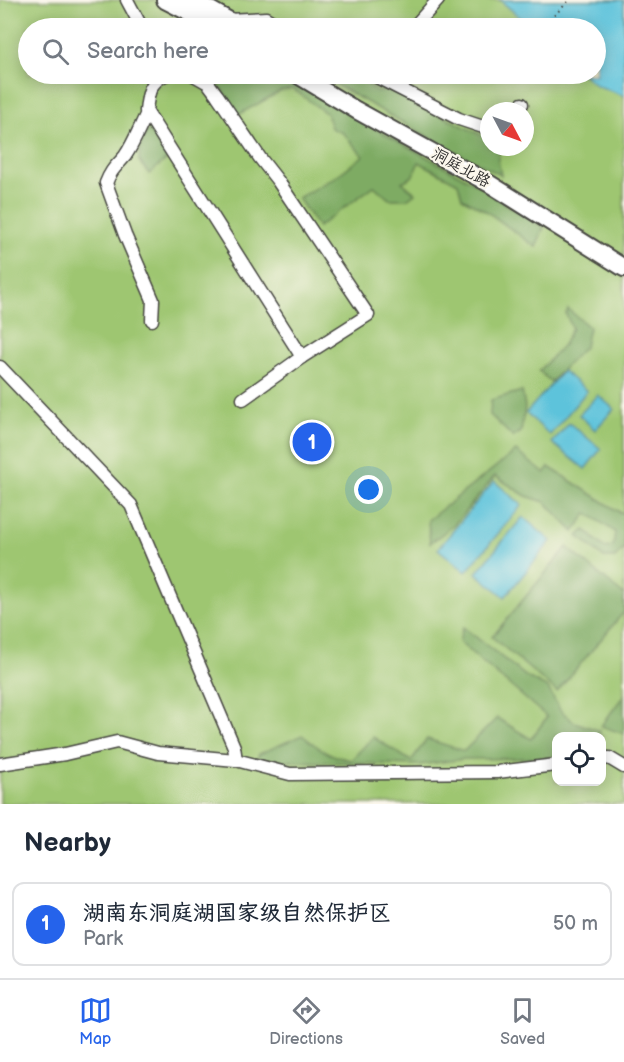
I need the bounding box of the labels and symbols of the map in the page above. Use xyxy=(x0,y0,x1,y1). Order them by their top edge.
north arrow xyxy=(480,102,534,156)
street label: 洞庭北路 xyxy=(428,144,494,192)
pin: 1 xyxy=(292,420,332,464)
your location xyxy=(354,475,383,504)

